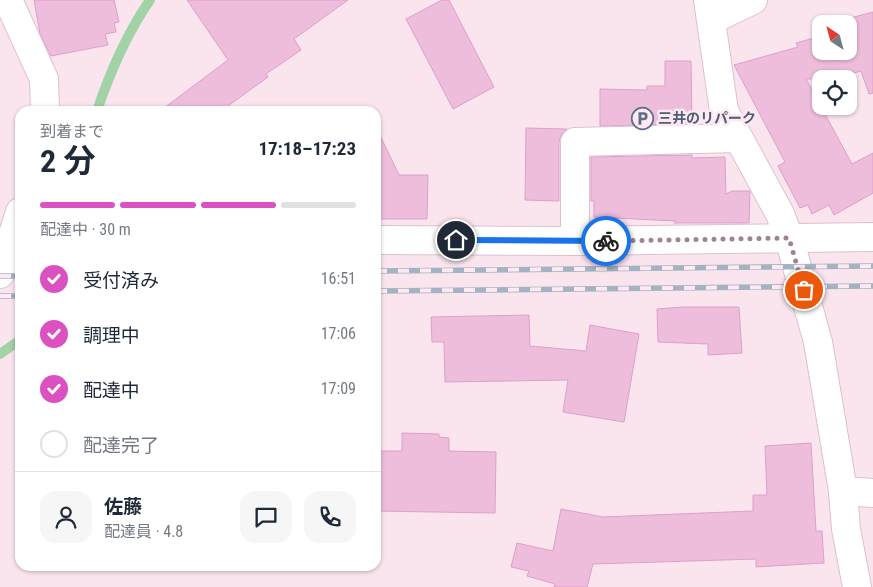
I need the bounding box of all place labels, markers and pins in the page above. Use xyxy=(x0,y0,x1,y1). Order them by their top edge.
parking icon: 三井のリパーク xyxy=(630,106,654,130)
place label: 三井のリパーク xyxy=(658,110,756,126)
pin xyxy=(435,219,477,261)
pin xyxy=(783,269,825,311)

